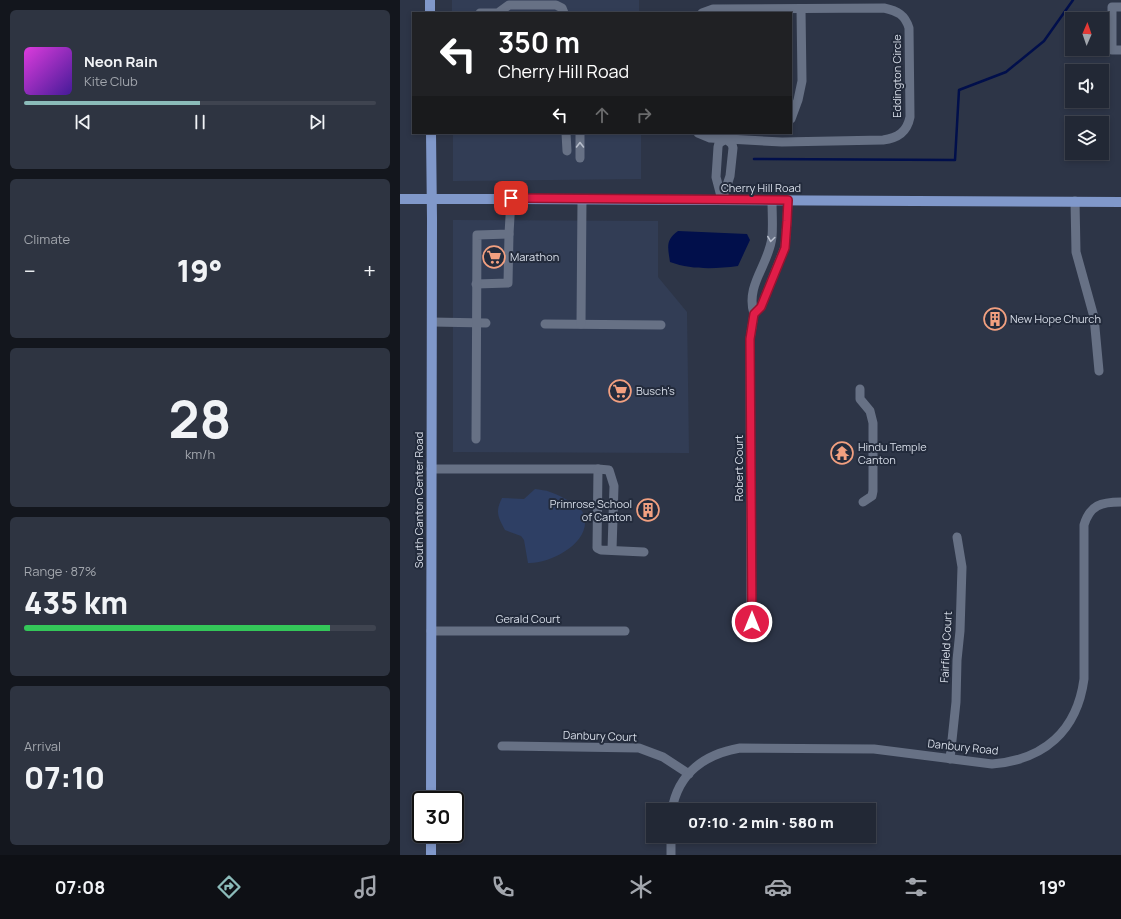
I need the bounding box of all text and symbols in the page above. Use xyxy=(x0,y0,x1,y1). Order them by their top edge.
north arrow xyxy=(1065,12,1109,56)
map controls xyxy=(1065,12,1109,160)
text: 350 m xyxy=(498,23,580,61)
icon: left xyxy=(432,28,484,80)
street label: Eddington Circle xyxy=(889,34,904,118)
text: Neon Rain xyxy=(84,51,158,72)
text: Cherry Hill Road xyxy=(498,59,629,83)
button: sound xyxy=(1065,64,1109,108)
text: Kite Club xyxy=(84,72,138,90)
icon: left xyxy=(549,104,571,126)
icon: ahead xyxy=(591,104,613,126)
icon: right xyxy=(633,104,655,126)
icon: previous xyxy=(72,111,94,133)
icon: pause xyxy=(189,111,211,133)
icon: next xyxy=(306,111,328,133)
button: layers xyxy=(1065,116,1109,160)
one-way arrow xyxy=(576,142,584,148)
street label: Cherry Hill Road xyxy=(721,180,801,195)
pin xyxy=(494,181,528,215)
icon: arrive xyxy=(500,187,522,209)
text: Climate xyxy=(24,230,70,248)
one-way arrow xyxy=(767,236,776,242)
supermarket icon: Marathon xyxy=(481,244,507,270)
place label: Marathon xyxy=(510,249,559,264)
text: 19° xyxy=(177,250,222,291)
text: − xyxy=(24,256,36,286)
text: + xyxy=(363,256,376,286)
building icon: New Hope Church xyxy=(982,306,1008,332)
place label: New Hope Church xyxy=(1010,311,1101,326)
supermarket icon: Busch's xyxy=(607,378,633,404)
text: 28 xyxy=(169,383,231,454)
place label: Busch's xyxy=(636,383,675,398)
street label: South Canton Center Road xyxy=(411,432,426,568)
street label: Robert Court xyxy=(731,435,746,501)
place label: Hindu Temple Canton xyxy=(858,439,927,467)
temple icon: Hindu Temple Canton xyxy=(829,440,855,466)
text: km/h xyxy=(185,445,215,463)
place label: Primrose School of Canton xyxy=(550,496,632,524)
building icon: Primrose School of Canton xyxy=(635,497,661,523)
text: Range · 87% xyxy=(24,562,96,580)
text: 435 km xyxy=(24,582,128,623)
position arrow xyxy=(731,601,773,643)
street label: Gerald Court xyxy=(496,611,560,626)
street label: Fairfield Court xyxy=(936,611,955,683)
street label: Danbury Court xyxy=(563,727,637,744)
street label: Danbury Road xyxy=(927,735,999,758)
text: Arrival xyxy=(24,737,61,755)
text: 07:10 xyxy=(24,757,105,798)
speed limit sign: 30 xyxy=(412,791,464,843)
text: 07:10 · 2 min · 580 m xyxy=(688,812,834,833)
icon: directions xyxy=(215,873,243,901)
icon: music xyxy=(352,873,380,901)
icon: phone xyxy=(489,873,517,901)
icon: climate xyxy=(627,873,655,901)
icon: car xyxy=(764,873,792,901)
icon: filters xyxy=(902,873,930,901)
text: 07:08 xyxy=(55,875,105,899)
text: 19° xyxy=(1039,875,1066,899)

